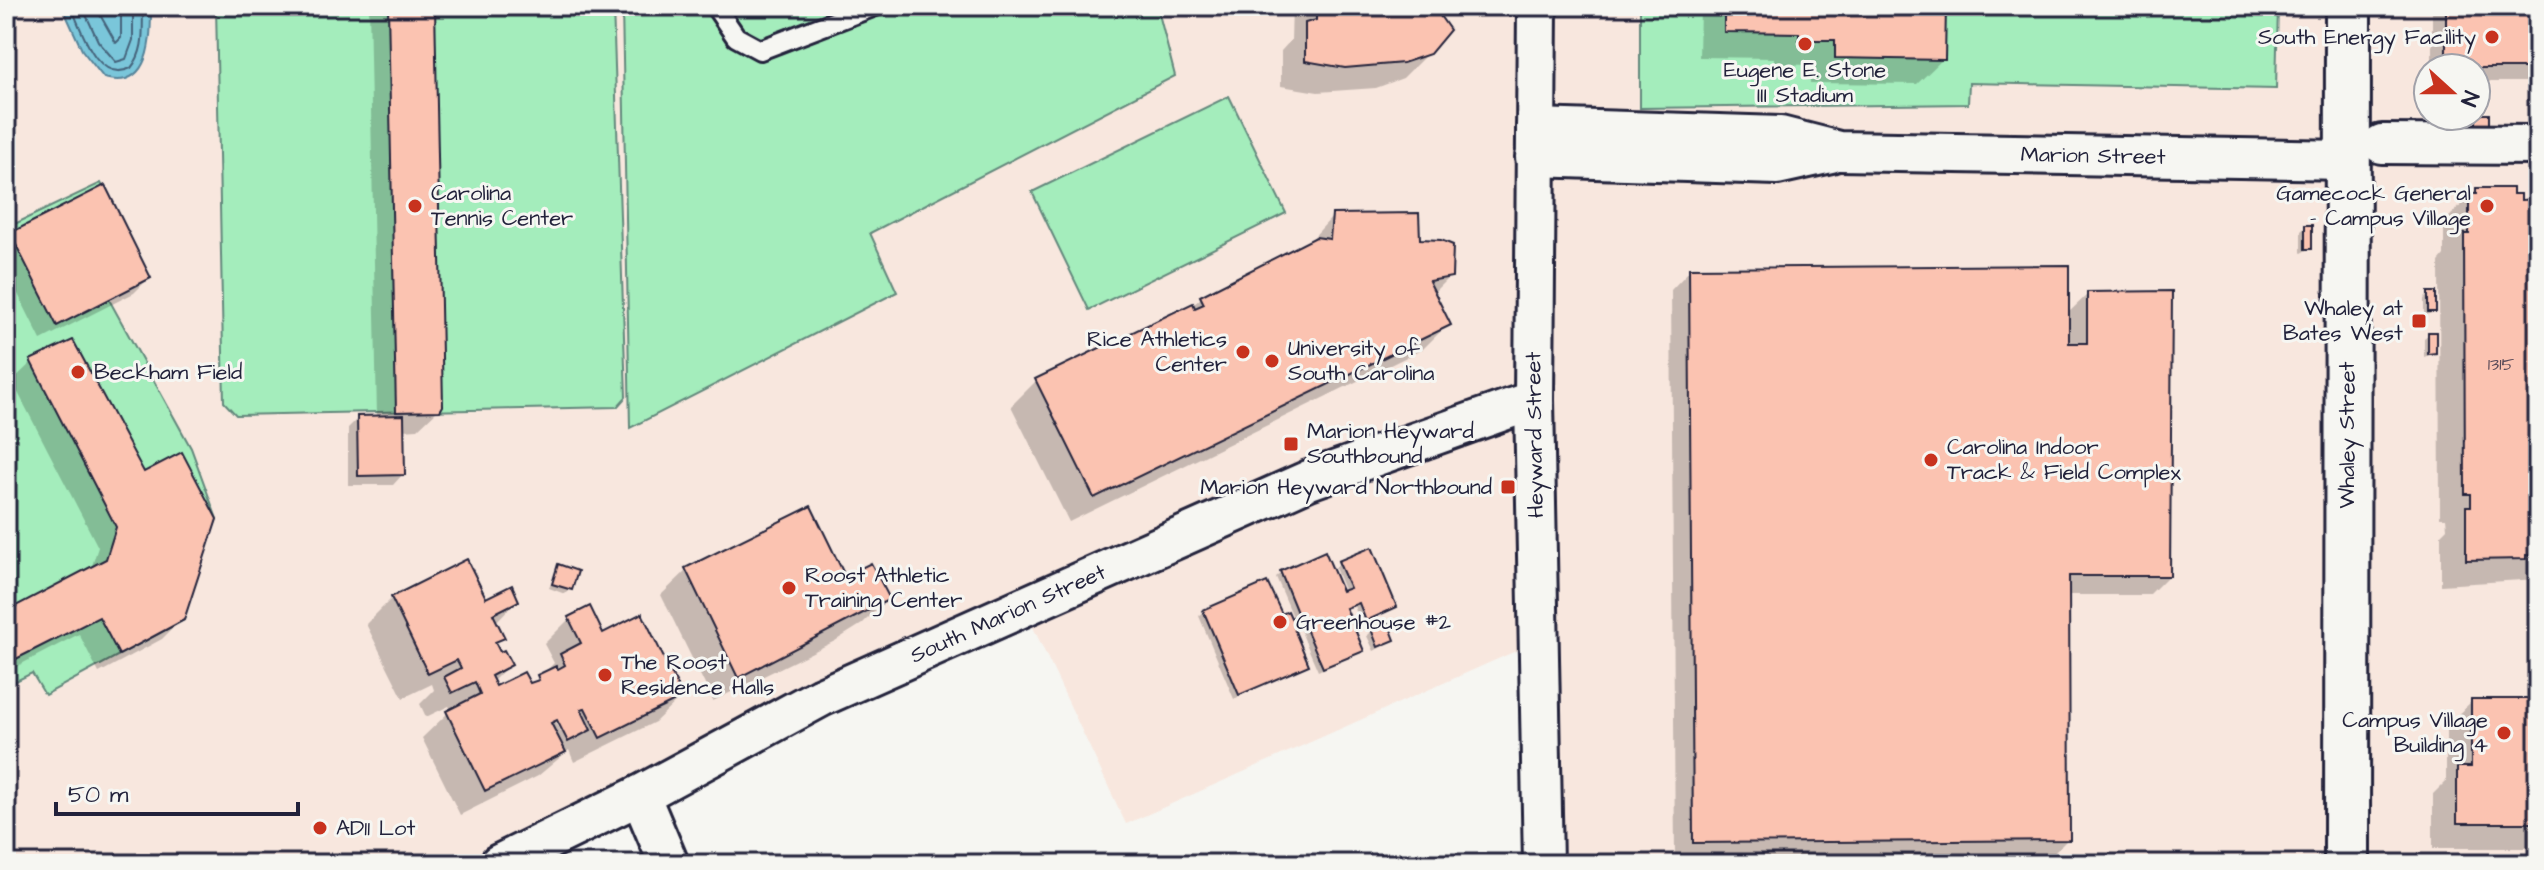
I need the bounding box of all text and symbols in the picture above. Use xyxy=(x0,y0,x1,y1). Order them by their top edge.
place label: South Energy Facility xyxy=(2258,22,2476,54)
marker: South Energy Facility xyxy=(2483,28,2501,46)
marker: Eugene E. Stone III Stadium xyxy=(1796,35,1814,53)
north arrow xyxy=(2412,52,2492,132)
place label: Eugene E. Stone III Stadium xyxy=(1724,55,1886,111)
text: N xyxy=(2452,87,2486,111)
street label: Marion Street xyxy=(2020,139,2166,173)
place label: Carolina Tennis Center xyxy=(431,178,573,234)
place label: Gamecock General - Campus Village xyxy=(2276,178,2471,235)
marker: Carolina Tennis Center xyxy=(406,197,424,215)
marker: Gamecock General - Campus Village xyxy=(2478,197,2496,215)
place label: Whaley at Bates West xyxy=(2283,293,2403,349)
marker: Whaley at Bates West xyxy=(2410,312,2428,330)
place label: Rice Athletics Center xyxy=(1087,324,1227,380)
place label: University of South Carolina xyxy=(1288,333,1435,389)
marker: Rice Athletics Center xyxy=(1234,343,1252,361)
street label: Heyward Street xyxy=(1518,351,1553,518)
marker: University of South Carolina xyxy=(1263,352,1281,370)
house number: 1315 xyxy=(2488,352,2515,377)
place label: Beckham Field xyxy=(94,357,242,388)
street label: Whaley Street xyxy=(2332,361,2364,508)
marker: Beckham Field xyxy=(69,363,87,381)
place label: Marion Heyward Southbound xyxy=(1307,416,1474,472)
place label: Carolina Indoor Track & Field Complex xyxy=(1947,432,2182,488)
marker: Marion Heyward Southbound xyxy=(1282,435,1300,453)
marker: Carolina Indoor Track & Field Complex xyxy=(1922,451,1940,469)
place label: Marion Heyward Northbound xyxy=(1200,472,1492,504)
marker: Marion Heyward Northbound xyxy=(1499,478,1517,496)
street label: South Marion Street xyxy=(905,557,1111,671)
place label: Roost Athletic Training Center xyxy=(805,560,962,617)
marker: Roost Athletic Training Center xyxy=(780,579,798,597)
place label: Greenhouse #2 xyxy=(1296,607,1451,638)
marker: Greenhouse #2 xyxy=(1271,613,1289,631)
place label: The Roost Residence Halls xyxy=(621,647,774,703)
marker: The Roost Residence Halls xyxy=(596,666,614,684)
place label: Campus Village Building 4 xyxy=(2342,705,2488,762)
marker: Campus Village Building 4 xyxy=(2495,724,2513,742)
scale bar xyxy=(56,766,298,816)
text: 50 m xyxy=(68,778,129,812)
place label: AD11 Lot xyxy=(336,813,415,844)
marker: AD11 Lot xyxy=(311,819,329,837)

